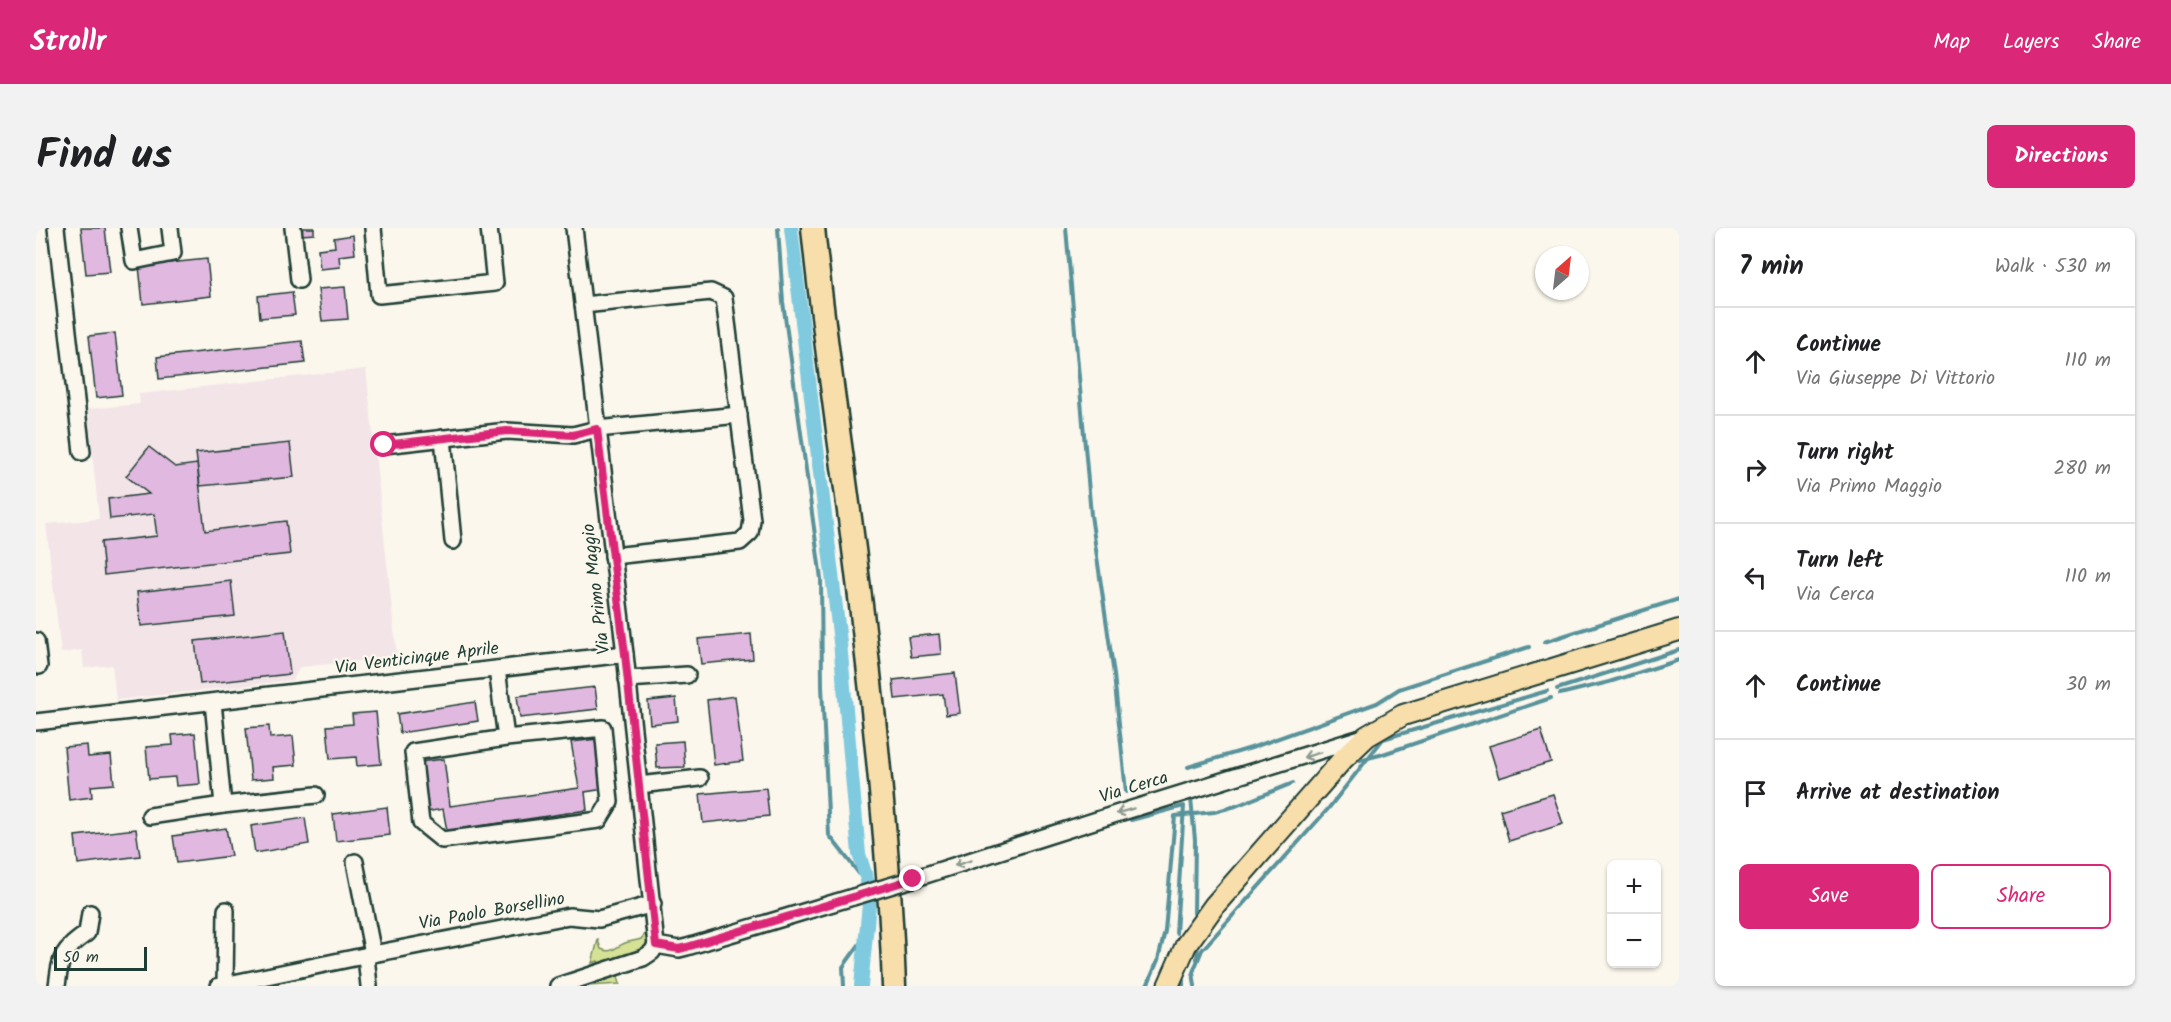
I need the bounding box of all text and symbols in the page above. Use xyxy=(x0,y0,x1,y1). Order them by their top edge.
text: Strollr xyxy=(30,20,106,65)
text: Map xyxy=(1933,26,1970,59)
text: Layers xyxy=(2003,26,2059,59)
text: Share xyxy=(2092,26,2141,59)
text: Find us xyxy=(36,123,172,190)
button: Directions xyxy=(1987,125,2135,188)
north arrow xyxy=(1535,246,1589,300)
text: 7 min xyxy=(1739,246,1804,288)
text: Walk · 530 m xyxy=(1995,251,2111,283)
text: Continue xyxy=(1796,328,1881,363)
icon: ahead xyxy=(1739,345,1772,378)
text: 110 m xyxy=(2065,345,2111,377)
text: Via Giuseppe Di Vittorio xyxy=(1796,363,1995,395)
route start xyxy=(370,431,396,457)
text: Turn right xyxy=(1796,436,1894,471)
icon: right xyxy=(1739,453,1772,486)
text: 280 m xyxy=(2053,453,2111,485)
text: Via Primo Maggio xyxy=(1796,471,1942,503)
street label: Via Primo Maggio xyxy=(575,522,619,656)
text: Turn left xyxy=(1796,544,1883,579)
icon: left xyxy=(1739,561,1772,594)
text: 110 m xyxy=(2065,561,2111,593)
text: Via Cerca xyxy=(1796,579,1875,611)
street label: Via Venticinque Aprile xyxy=(333,635,501,683)
text: Continue xyxy=(1796,668,1881,703)
icon: ahead xyxy=(1739,669,1772,702)
text: 30 m xyxy=(2066,669,2111,701)
one-way arrow xyxy=(1303,750,1322,761)
street label: Via Cerca xyxy=(1096,764,1172,812)
text: Arrive at destination xyxy=(1796,776,1999,811)
icon: arrive xyxy=(1739,777,1772,810)
one-way arrow xyxy=(1116,806,1135,817)
one-way arrow xyxy=(954,859,973,870)
map controls xyxy=(1607,860,1661,968)
button: + xyxy=(1607,860,1661,914)
button: Save xyxy=(1739,864,1919,929)
button: Share xyxy=(1931,864,2111,929)
route end xyxy=(899,865,925,891)
street label: Via Paolo Borsellino xyxy=(417,885,567,939)
button: − xyxy=(1607,914,1661,968)
scale bar xyxy=(54,944,147,972)
text: 50 m xyxy=(63,945,99,970)

